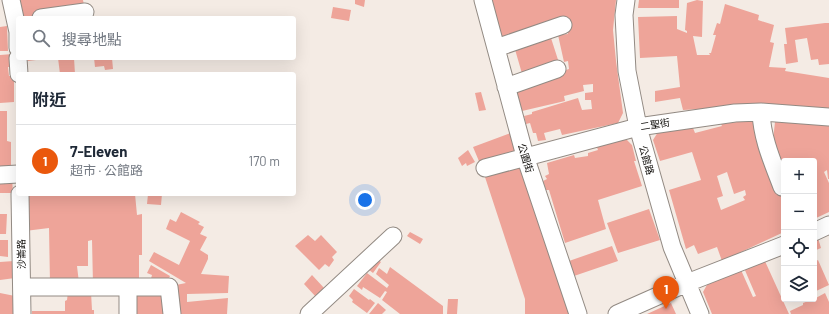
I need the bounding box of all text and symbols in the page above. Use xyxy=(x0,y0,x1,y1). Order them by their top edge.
search box xyxy=(16,16,296,60)
icon: search xyxy=(30,27,52,49)
text: 搜尋地點 xyxy=(62,30,122,48)
text: 附近 xyxy=(32,89,66,109)
street label: 二聖街 xyxy=(639,116,671,132)
text: 7-Eleven xyxy=(70,142,127,160)
street label: 公園街 xyxy=(516,142,536,174)
street label: 公館路 xyxy=(637,144,657,176)
text: 1 xyxy=(43,153,47,169)
text: 170 m xyxy=(249,153,280,169)
map controls xyxy=(781,158,817,302)
button: + xyxy=(781,158,817,194)
text: 超市 · 公館路 xyxy=(70,162,143,178)
your location xyxy=(355,190,375,210)
button: − xyxy=(781,194,817,230)
button: locate xyxy=(781,230,817,266)
street label: 沙崙路 xyxy=(15,239,27,269)
button: layers xyxy=(781,266,817,302)
pin: 1 xyxy=(653,276,679,309)

